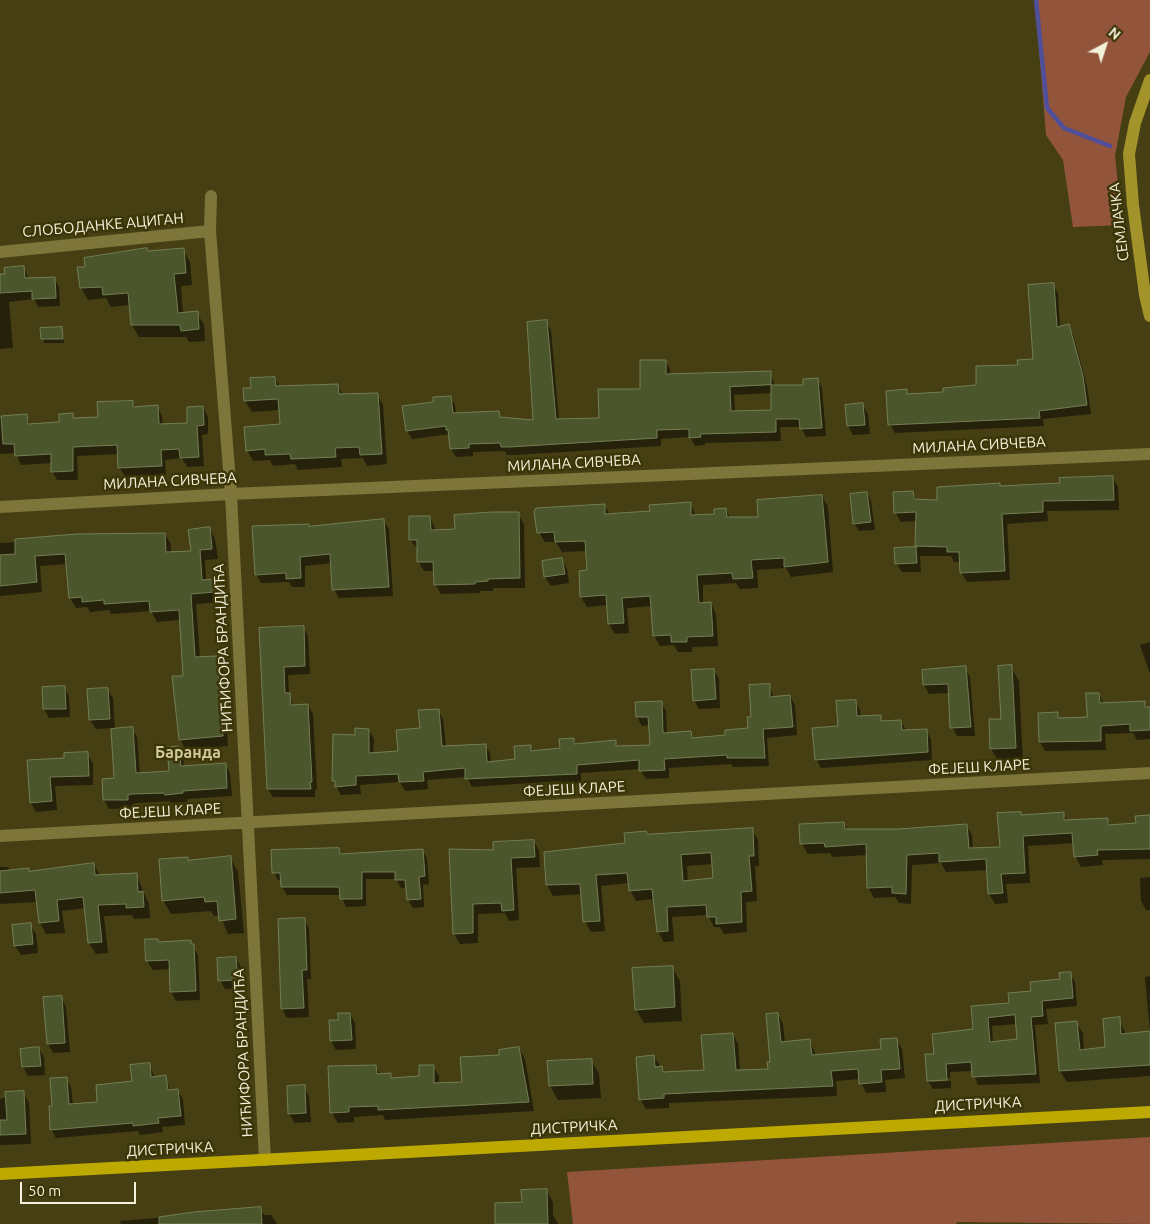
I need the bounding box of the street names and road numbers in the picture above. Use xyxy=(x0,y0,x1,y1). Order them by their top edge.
street label: СЕМЛАЧКА xyxy=(1105,182,1133,262)
street label: СЛОБОДАНКЕ АЦИГАН xyxy=(21,209,185,241)
street label: МИЛАНА СИВЧЕВА xyxy=(912,433,1046,457)
street label: МИЛАНА СИВЧЕВА xyxy=(507,451,641,475)
street label: МИЛАНА СИВЧЕВА xyxy=(103,469,237,493)
street label: НИЋИФОРА БРАНДИЋА xyxy=(210,563,236,733)
street label: ФЕЈЕШ КЛАРЕ xyxy=(927,755,1031,779)
street label: ФЕЈЕШ КЛАРЕ xyxy=(522,777,626,801)
street label: ФЕЈЕШ КЛАРЕ xyxy=(118,799,222,823)
street label: НИЋИФОРА БРАНДИЋА xyxy=(230,968,256,1138)
street label: ДИСТРИЧКА xyxy=(934,1093,1022,1115)
street label: ДИСТРИЧКА xyxy=(530,1116,618,1138)
street label: ДИСТРИЧКА xyxy=(126,1138,214,1160)

